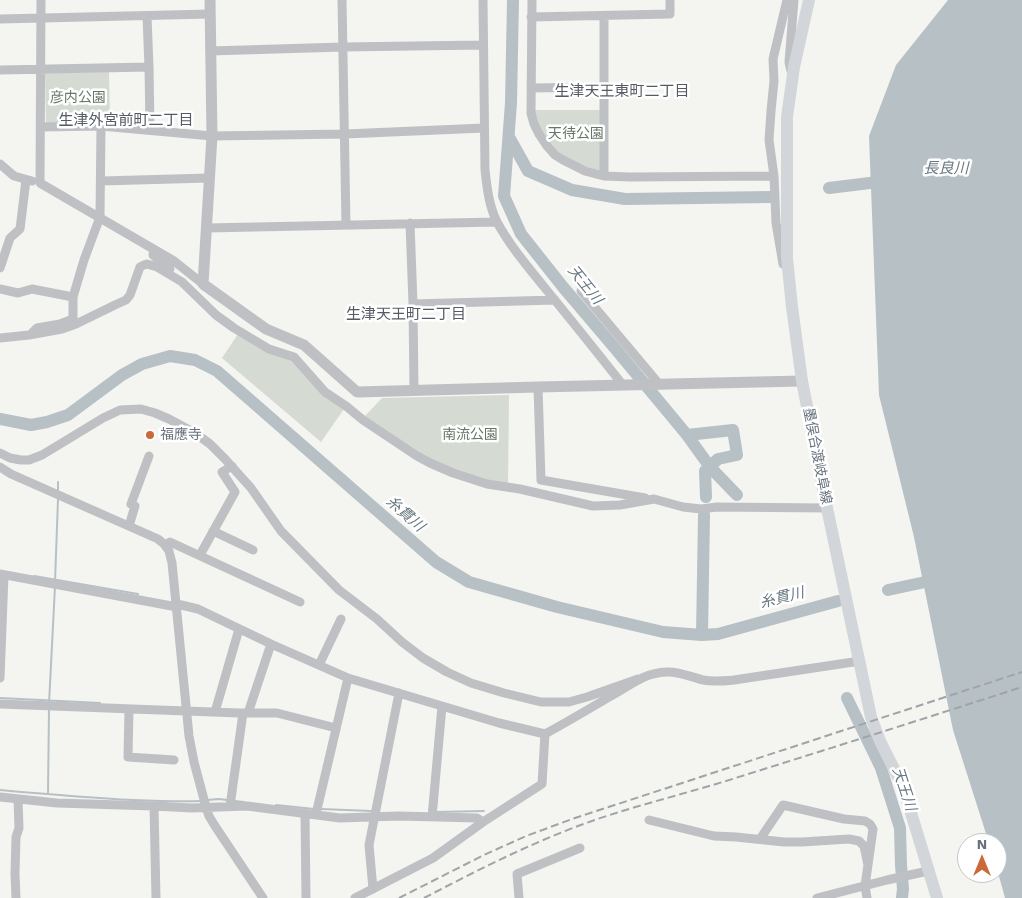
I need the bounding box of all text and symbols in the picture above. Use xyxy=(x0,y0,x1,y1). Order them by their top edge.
district label: 生津天王東町二丁目 xyxy=(555,83,689,101)
park label: 彦内公園 xyxy=(50,90,106,106)
district label: 生津外宮前町二丁目 xyxy=(59,112,193,130)
park label: 天待公園 xyxy=(548,126,604,142)
water label: 長良川 xyxy=(924,160,968,178)
water label: 天王川 xyxy=(564,262,606,308)
district label: 生津天王町二丁目 xyxy=(346,306,466,324)
street label: 墨俣合渡岐阜線 xyxy=(799,406,835,506)
place label: 福應寺 xyxy=(160,427,202,443)
park label: 南流公園 xyxy=(442,427,498,443)
marker: 福應寺 xyxy=(144,429,156,441)
water label: 糸貫川 xyxy=(382,492,428,536)
water label: 糸貫川 xyxy=(758,584,806,612)
water label: 天王川 xyxy=(888,765,920,813)
north arrow xyxy=(957,833,1007,883)
text: N xyxy=(977,836,987,852)

